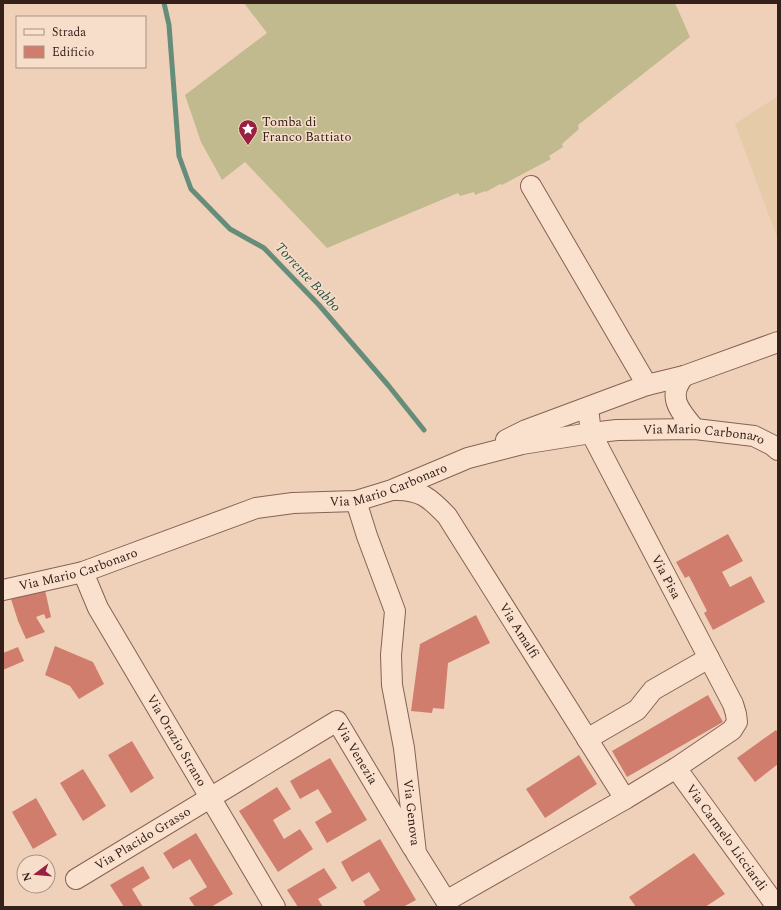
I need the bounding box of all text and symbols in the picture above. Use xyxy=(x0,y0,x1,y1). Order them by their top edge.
legend xyxy=(16,16,146,68)
text: Strada xyxy=(52,23,86,42)
text: Edificio xyxy=(52,43,94,62)
place label: Tomba di Franco Battiato xyxy=(262,112,351,147)
place icon: Tomba di Franco Battiato xyxy=(237,118,259,146)
water label: Torrente Babbo xyxy=(270,237,346,317)
street label: Via Mario Carbonaro xyxy=(643,419,769,450)
street label: Via Mario Carbonaro xyxy=(329,458,450,512)
street label: Via Mario Carbonaro xyxy=(17,543,140,596)
street label: Via Pisa xyxy=(646,551,686,603)
street label: Via Amalfi xyxy=(494,599,544,663)
street label: Via Orazio Strano xyxy=(141,691,212,790)
street label: Via Venezia xyxy=(330,719,383,789)
street label: Via Genova xyxy=(398,778,425,847)
street label: Via Carmelo Licciardi xyxy=(681,780,772,895)
street label: Via Placido Grasso xyxy=(91,802,195,876)
north arrow xyxy=(16,854,56,894)
text: N xyxy=(17,870,36,883)

